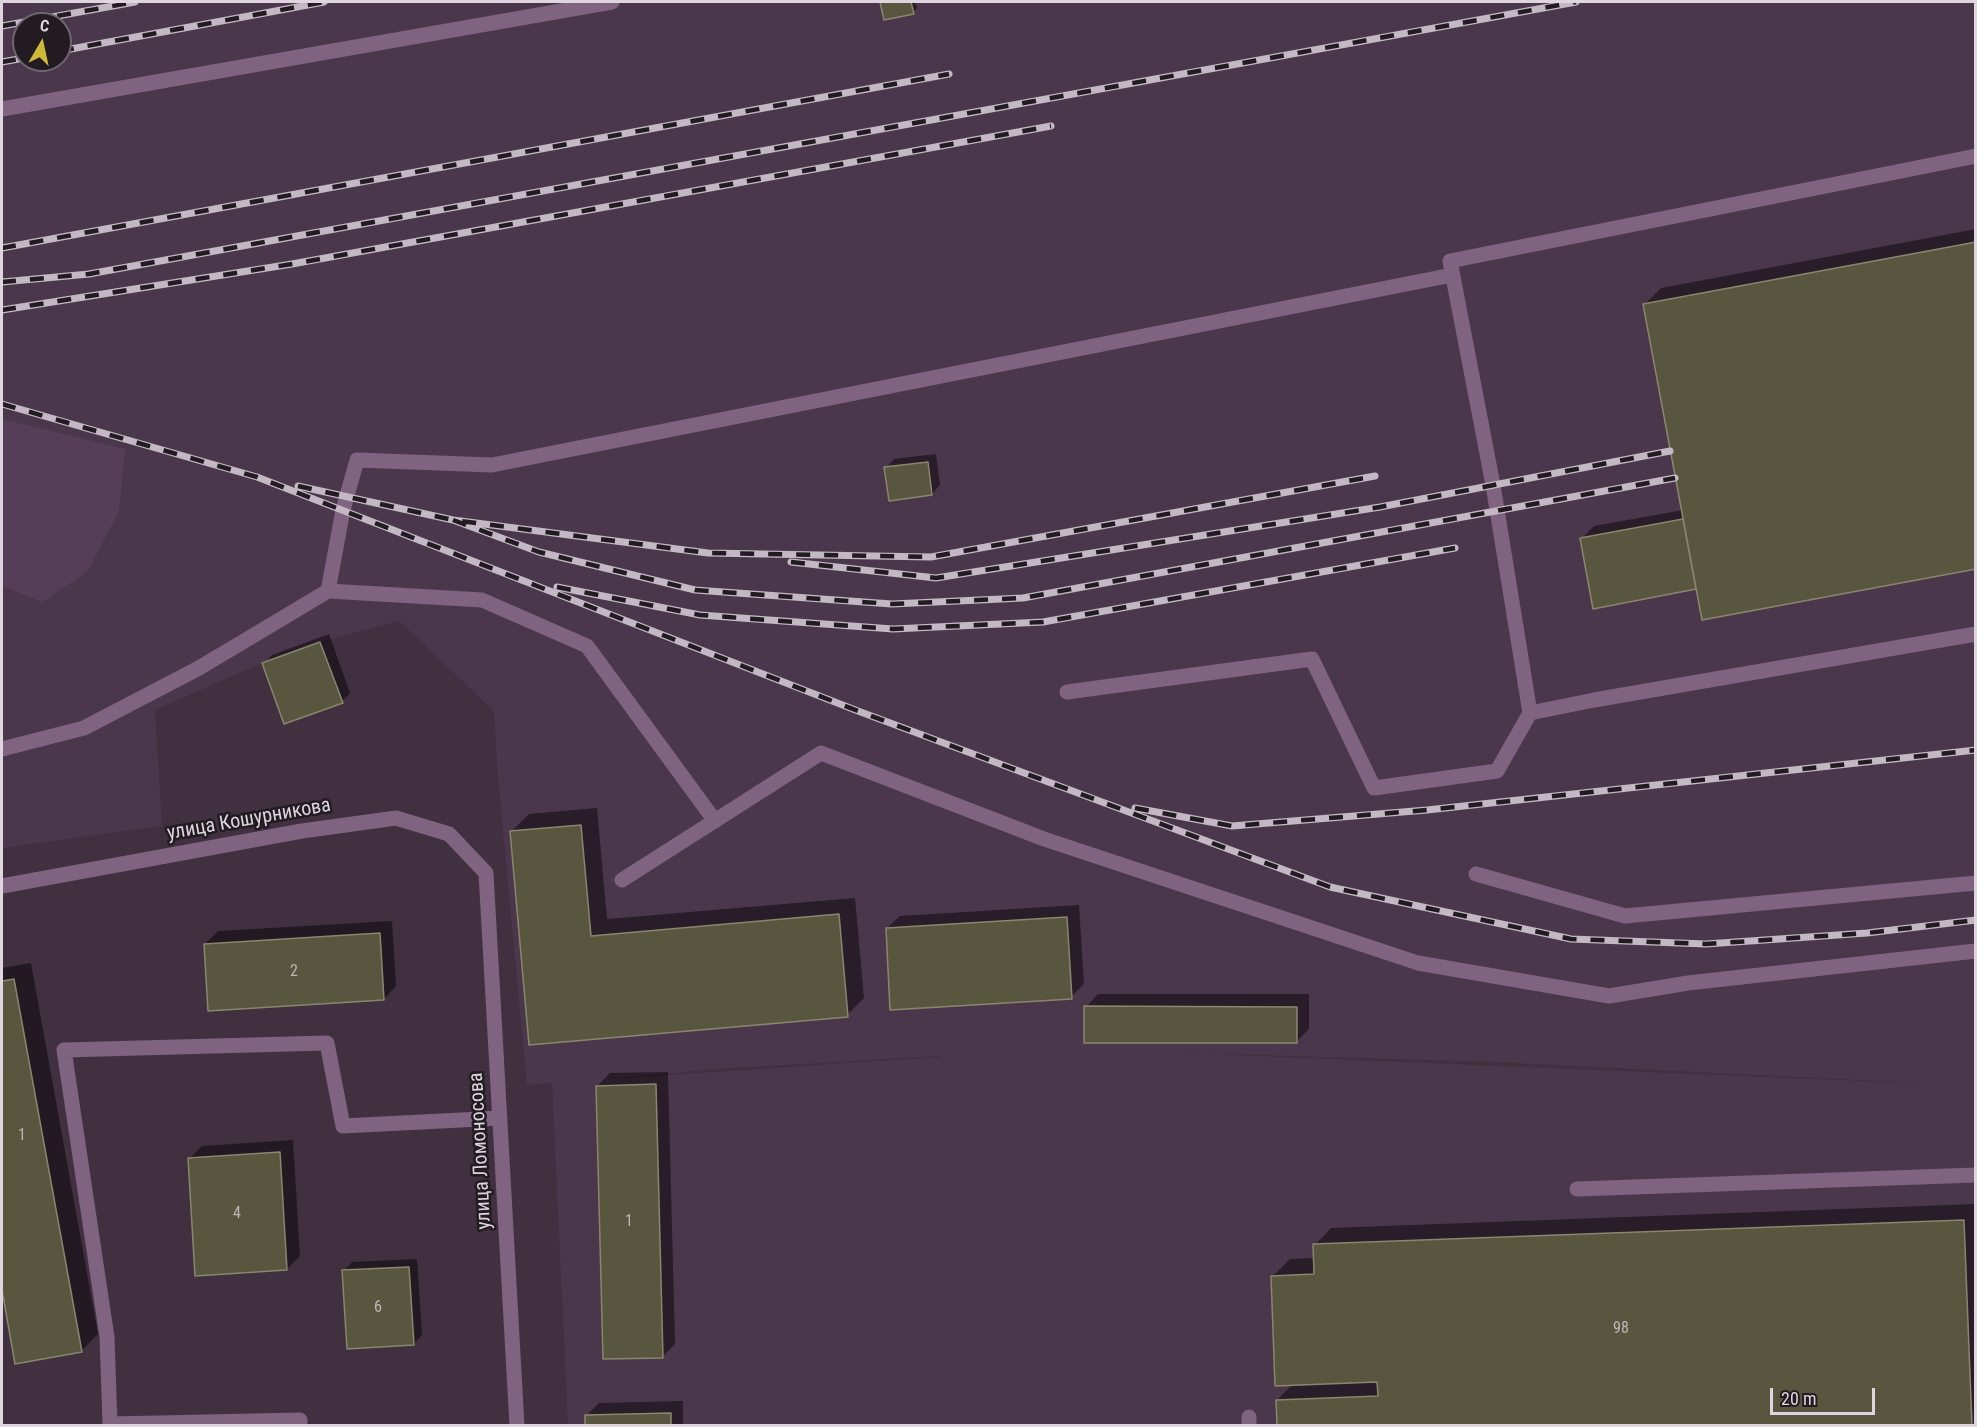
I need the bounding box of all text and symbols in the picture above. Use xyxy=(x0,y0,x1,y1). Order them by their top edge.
north arrow xyxy=(12,12,72,72)
text: С xyxy=(39,16,51,36)
street label: улица Кошурникова xyxy=(165,794,333,846)
house number: 2 xyxy=(290,962,298,982)
street label: улица Ломоносова xyxy=(465,1072,497,1230)
house number: 1 xyxy=(18,1126,26,1146)
house number: 4 xyxy=(233,1204,241,1224)
house number: 1 xyxy=(625,1212,633,1232)
house number: 6 xyxy=(374,1298,382,1318)
house number: 98 xyxy=(1613,1319,1629,1339)
scale bar xyxy=(1773,1376,1878,1414)
text: 20 m xyxy=(1781,1388,1816,1409)

